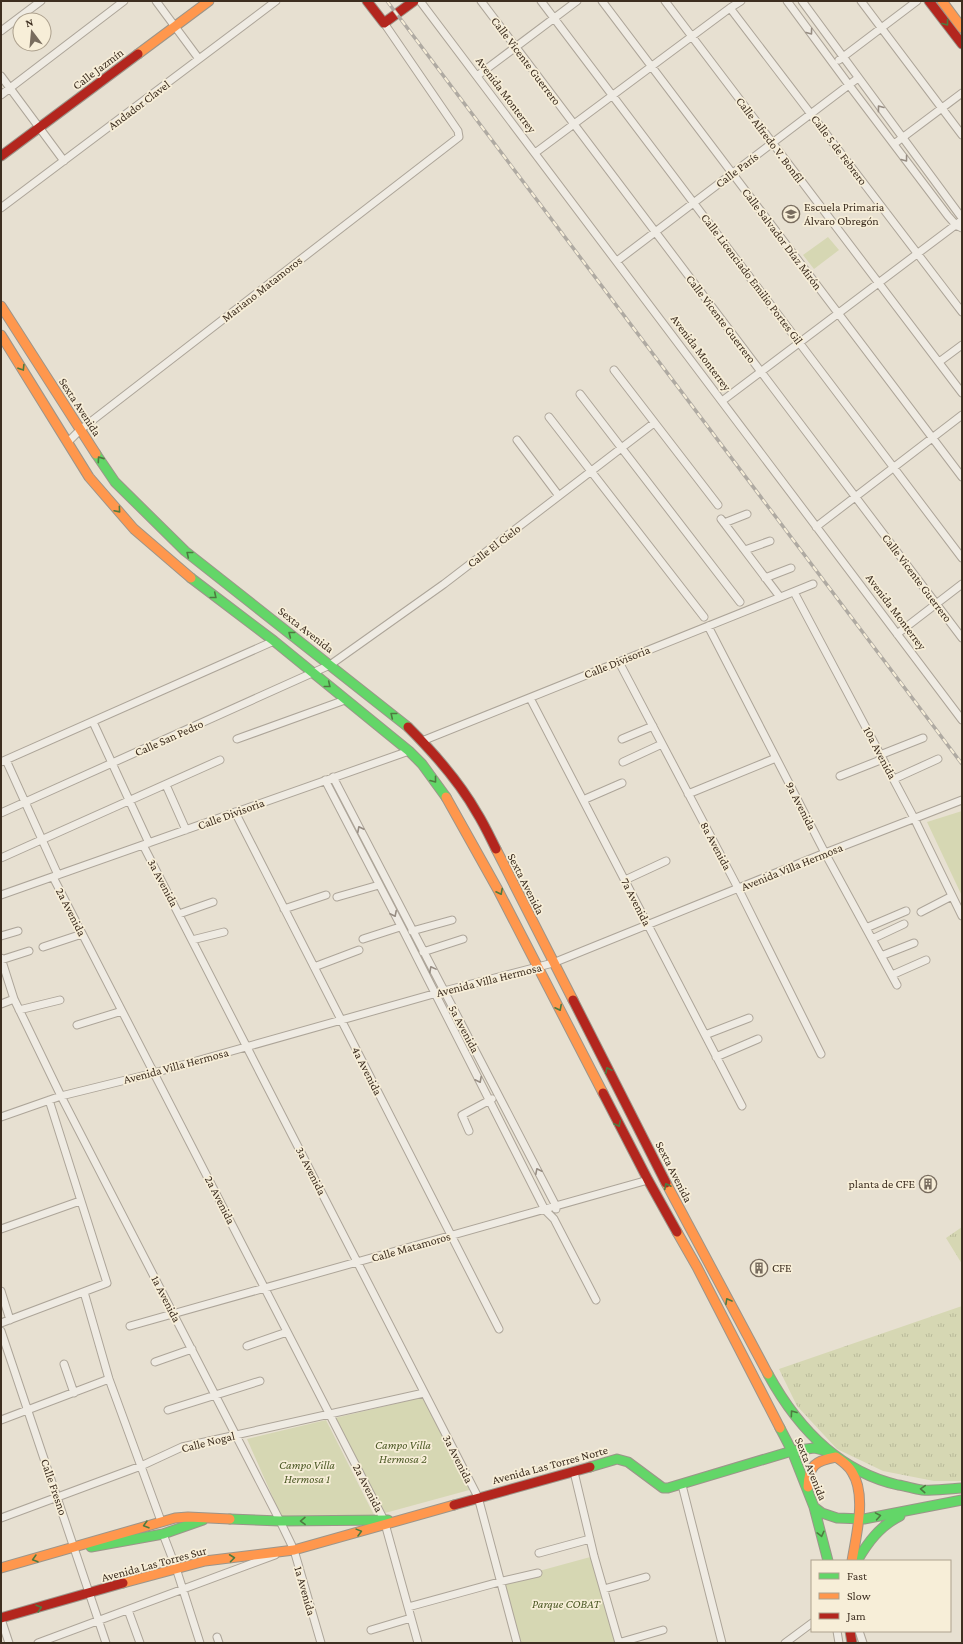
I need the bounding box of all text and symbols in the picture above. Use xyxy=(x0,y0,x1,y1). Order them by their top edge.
north arrow xyxy=(12,12,52,52)
street label: Calle Vicente Guerrero xyxy=(488,14,564,108)
text: N xyxy=(24,15,35,29)
one-way arrow xyxy=(941,18,948,25)
one-way arrow xyxy=(806,28,813,35)
street label: Calle Jazmín xyxy=(70,45,127,93)
street label: Avenida Monterrey xyxy=(473,54,539,136)
street label: Andador Clavel xyxy=(105,77,173,133)
street label: Calle Alfredo V. Bonfil xyxy=(733,94,807,186)
one-way arrow xyxy=(878,106,885,113)
street label: Calle 5 de Febrero xyxy=(808,112,870,188)
street label: Calle París xyxy=(713,149,761,191)
one-way arrow xyxy=(900,155,908,162)
street label: Calle Salvador Díaz Mirón xyxy=(739,185,825,293)
place label: Escuela Primaria Álvaro Obregón xyxy=(804,200,885,228)
school or university icon: Escuela Primaria Álvaro Obregón xyxy=(781,204,801,224)
street label: Calle Licenciado Emilio Portes Gil xyxy=(698,211,806,347)
street label: Mariano Matamoros xyxy=(219,253,305,325)
street label: Calle Vicente Guerrero xyxy=(683,272,759,366)
street label: Avenida Monterrey xyxy=(668,312,734,394)
one-way arrow xyxy=(17,364,24,371)
street label: Sexta Avenida xyxy=(56,375,104,439)
one-way arrow xyxy=(98,457,105,464)
one-way arrow xyxy=(113,505,120,513)
street label: Calle El Cielo xyxy=(465,521,523,571)
street label: Calle Vicente Guerrero xyxy=(879,531,955,625)
one-way arrow xyxy=(186,551,193,558)
street label: Avenida Monterrey xyxy=(863,571,929,653)
one-way arrow xyxy=(210,592,217,599)
street label: Sexta Avenida xyxy=(275,604,337,656)
one-way arrow xyxy=(288,632,296,639)
street label: Calle Divisoria xyxy=(582,642,652,682)
one-way arrow xyxy=(323,681,330,688)
one-way arrow xyxy=(390,712,397,719)
street label: Calle San Pedro xyxy=(133,717,206,759)
street label: 10a Avenida xyxy=(860,724,900,782)
one-way arrow xyxy=(429,776,436,783)
street label: 9a Avenida xyxy=(783,779,819,833)
street label: Calle Divisoria xyxy=(196,795,267,833)
street label: 8a Avenida xyxy=(697,819,735,873)
one-way arrow xyxy=(357,825,365,833)
street label: Avenida Villa Hermosa xyxy=(739,840,845,894)
street label: Sexta Avenida xyxy=(505,851,548,917)
street label: 3a Avenida xyxy=(145,857,182,910)
street label: 7a Avenida xyxy=(618,876,654,929)
street label: 2a Avenida xyxy=(53,886,89,939)
one-way arrow xyxy=(495,888,502,896)
one-way arrow xyxy=(389,910,397,918)
street label: Avenida Villa Hermosa xyxy=(435,960,544,1000)
one-way arrow xyxy=(430,966,437,973)
street label: 5a Avenida xyxy=(446,1003,483,1056)
one-way arrow xyxy=(554,1004,561,1011)
street label: 4a Avenida xyxy=(349,1044,385,1098)
street label: Avenida Villa Hermosa xyxy=(122,1045,230,1087)
one-way arrow xyxy=(605,1067,613,1074)
one-way arrow xyxy=(474,1076,482,1083)
one-way arrow xyxy=(614,1119,621,1127)
street label: Sexta Avenida xyxy=(653,1139,696,1205)
street label: 3a Avenida xyxy=(293,1145,329,1198)
one-way arrow xyxy=(535,1168,543,1175)
street label: 2a Avenida xyxy=(202,1174,238,1227)
building icon: planta de CFE xyxy=(918,1174,938,1194)
place label: planta de CFE xyxy=(848,1177,915,1191)
one-way arrow xyxy=(664,1183,672,1190)
street label: Calle Matamoros xyxy=(370,1229,452,1265)
building icon: CFE xyxy=(749,1258,769,1278)
place label: CFE xyxy=(772,1261,792,1275)
street label: 1a Avenida xyxy=(148,1273,184,1325)
one-way arrow xyxy=(726,1297,733,1305)
one-way arrow xyxy=(791,1411,798,1418)
street label: Calle Nogal xyxy=(180,1429,236,1455)
street label: 3a Avenida xyxy=(440,1433,476,1486)
street label: Sexta Avenida xyxy=(792,1435,830,1503)
park label: Campo Villa Hermosa 2 xyxy=(375,1438,431,1466)
street label: Avenida Las Torres Norte xyxy=(491,1443,609,1487)
street label: Calle Fresno xyxy=(38,1457,70,1517)
park label: Campo Villa Hermosa 1 xyxy=(279,1458,335,1486)
street label: 2a Avenida xyxy=(350,1462,386,1515)
one-way arrow xyxy=(920,1485,926,1493)
one-way arrow xyxy=(875,1513,881,1521)
one-way arrow xyxy=(300,1517,306,1525)
one-way arrow xyxy=(143,1521,149,1529)
one-way arrow xyxy=(355,1528,362,1537)
one-way arrow xyxy=(816,1531,824,1537)
street label: Avenida Las Torres Sur xyxy=(100,1543,209,1585)
one-way arrow xyxy=(32,1554,39,1563)
one-way arrow xyxy=(229,1554,235,1563)
legend xyxy=(811,1560,951,1632)
street label: 1a Avenida xyxy=(291,1565,319,1618)
text: Fast xyxy=(847,1569,868,1583)
text: Slow xyxy=(847,1589,871,1603)
park label: Parque COBAT xyxy=(532,1597,601,1611)
one-way arrow xyxy=(35,1604,42,1613)
text: Jam xyxy=(846,1609,866,1623)

